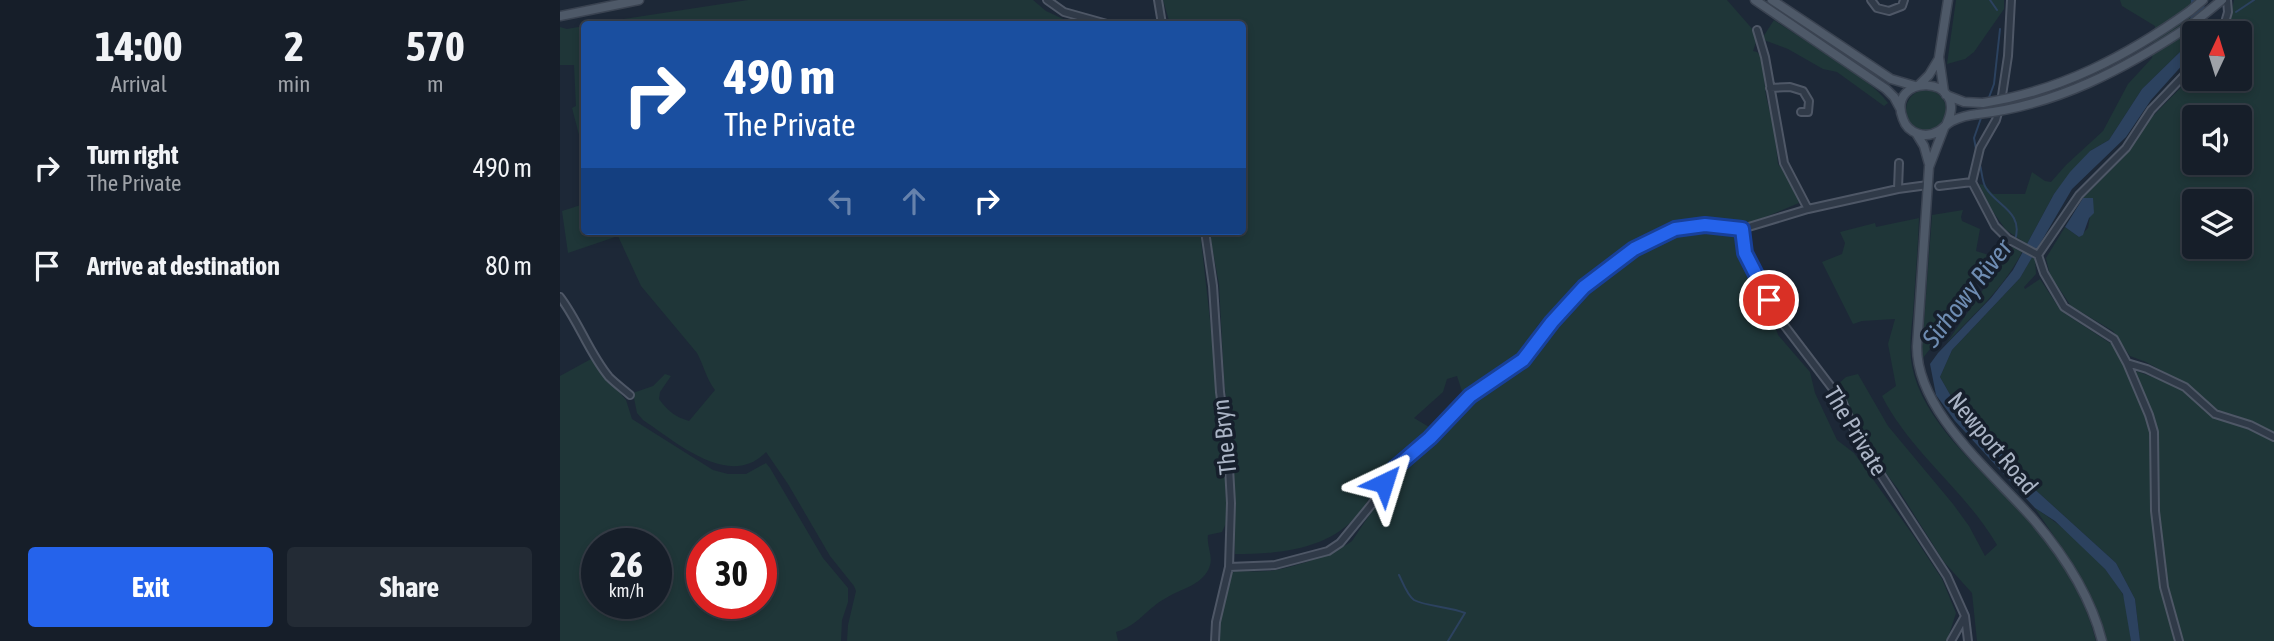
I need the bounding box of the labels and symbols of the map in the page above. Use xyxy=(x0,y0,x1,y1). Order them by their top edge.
north arrow xyxy=(2182,21,2252,91)
water label: Sirhowy River xyxy=(1915,232,2019,353)
pin xyxy=(1739,270,1799,330)
street label: The Private xyxy=(1819,382,1893,480)
street label: Newport Road xyxy=(1943,387,2043,499)
street label: The Bryn xyxy=(1207,398,1241,476)
position arrow xyxy=(1347,446,1421,520)
speed limit sign: 30 xyxy=(686,528,777,619)

